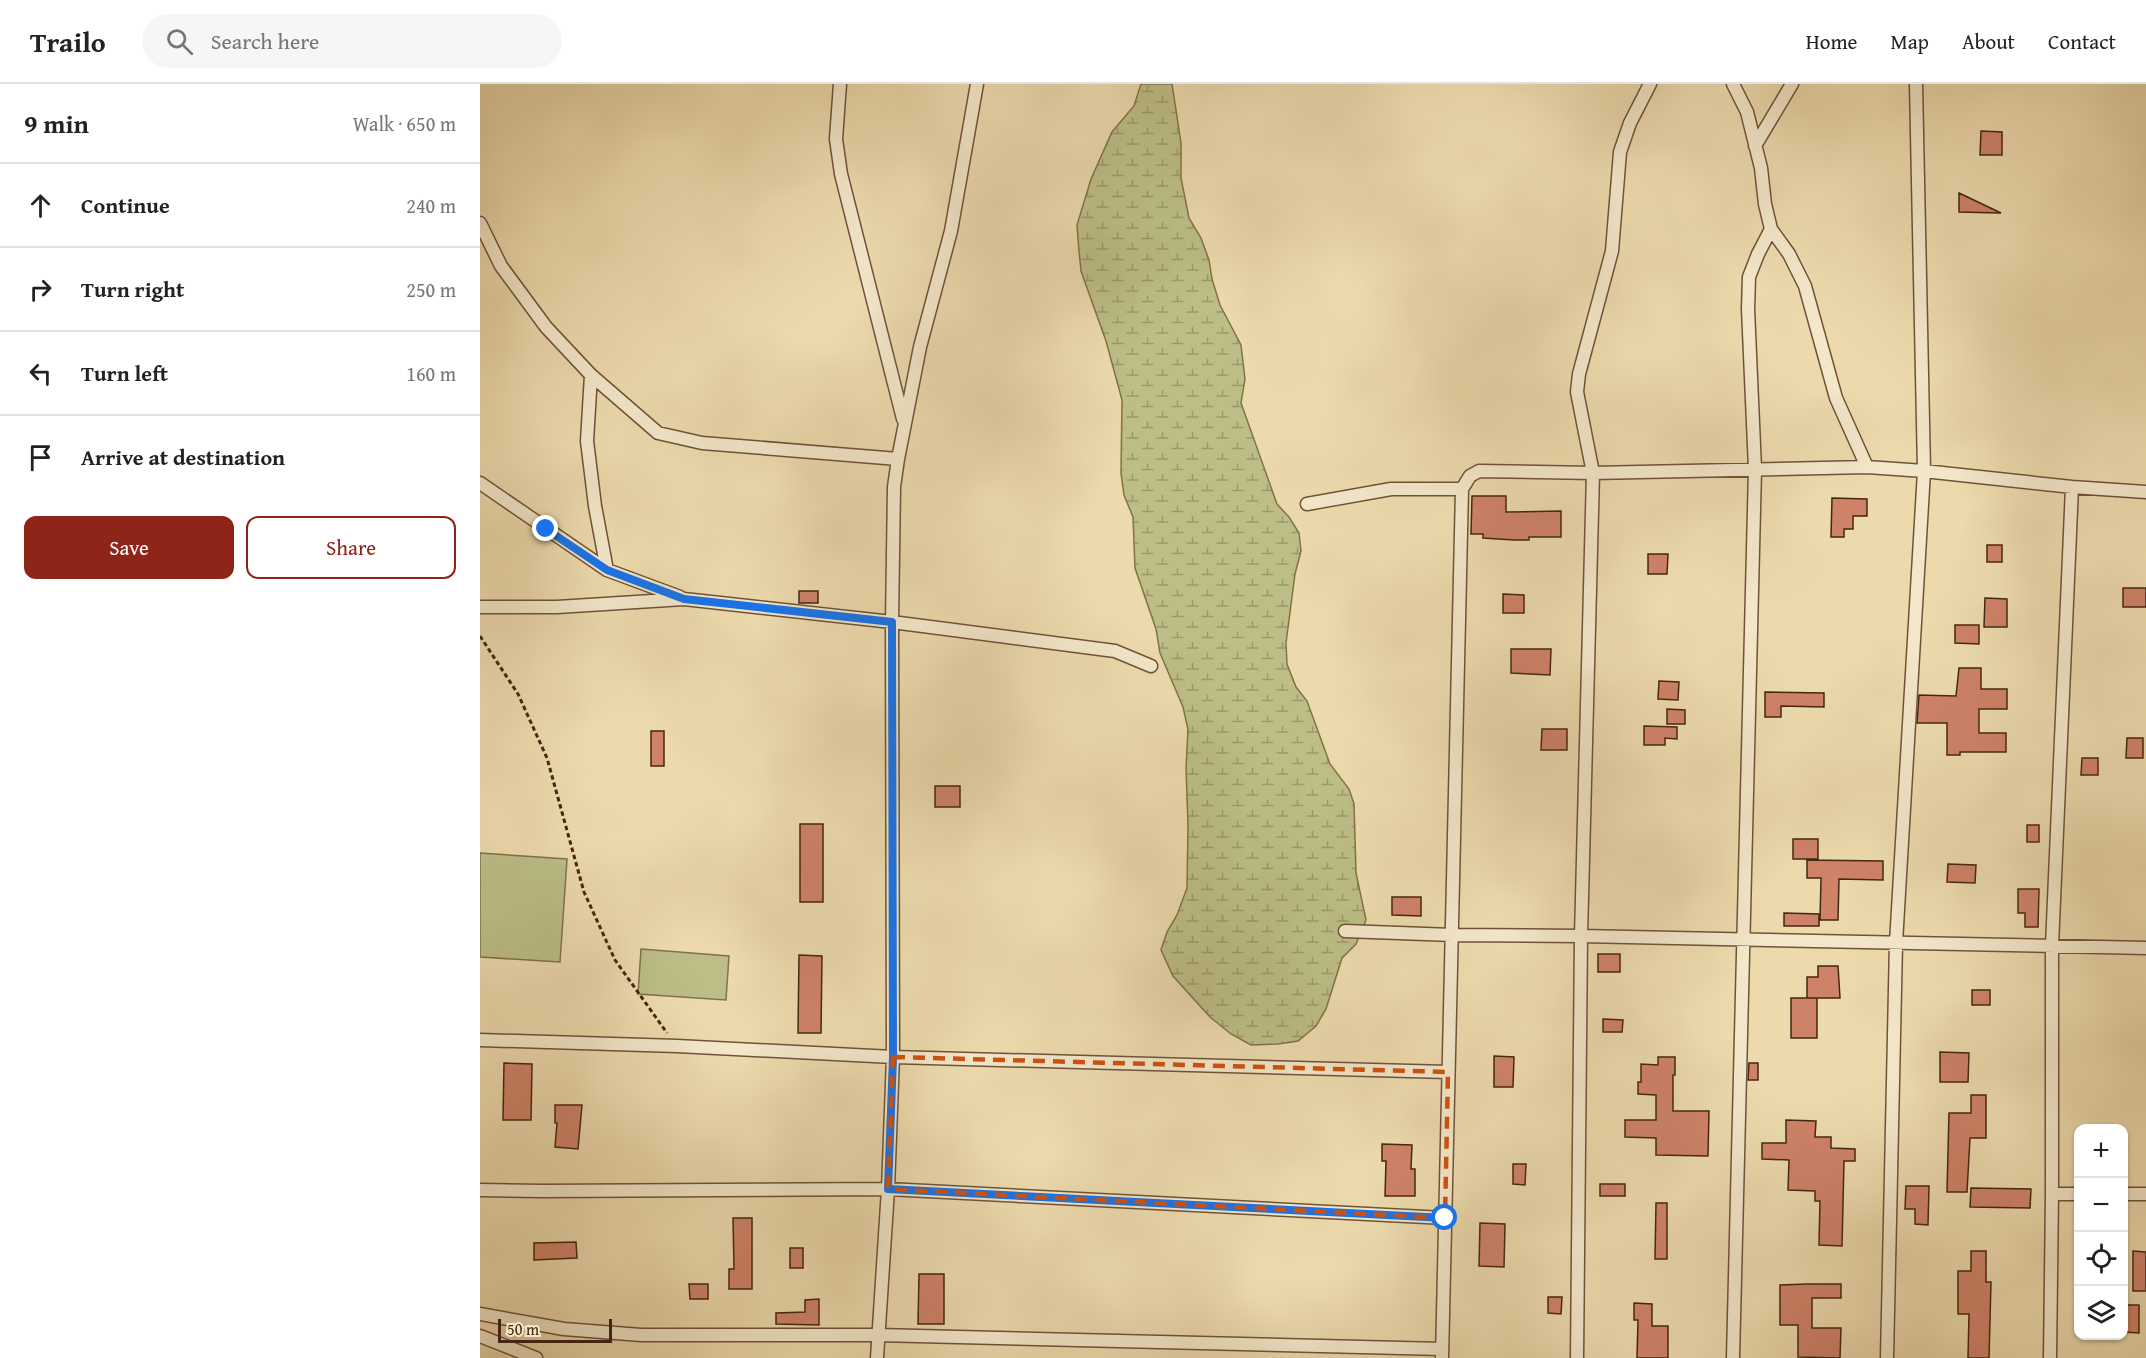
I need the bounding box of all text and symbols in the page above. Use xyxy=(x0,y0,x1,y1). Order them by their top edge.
search box xyxy=(142,14,562,68)
text: Trailo xyxy=(30,21,106,62)
icon: search xyxy=(163,25,196,58)
text: Search here xyxy=(211,25,319,57)
text: Home xyxy=(1806,26,1857,57)
text: Map xyxy=(1890,26,1929,57)
text: About xyxy=(1962,26,2015,57)
text: Contact xyxy=(2048,26,2116,57)
text: 9 min xyxy=(24,104,89,143)
text: Walk · 650 m xyxy=(353,109,456,138)
icon: ahead xyxy=(24,189,57,222)
text: Continue xyxy=(81,189,170,221)
text: 240 m xyxy=(406,191,456,220)
icon: right xyxy=(24,273,57,306)
text: Turn right xyxy=(81,273,184,305)
text: 250 m xyxy=(406,275,456,304)
icon: left xyxy=(24,357,57,390)
text: Turn left xyxy=(81,357,168,389)
text: 160 m xyxy=(406,359,456,388)
icon: arrive xyxy=(24,441,57,474)
text: Arrive at destination xyxy=(81,441,285,473)
route end xyxy=(532,515,558,541)
button: Save xyxy=(24,516,234,579)
button: Share xyxy=(246,516,456,579)
map controls xyxy=(2074,1124,2128,1340)
button: + xyxy=(2074,1124,2128,1178)
button: − xyxy=(2074,1178,2128,1232)
route start xyxy=(1431,1204,1457,1230)
button: locate xyxy=(2074,1232,2128,1286)
button: layers xyxy=(2074,1286,2128,1340)
scale bar xyxy=(498,1316,612,1344)
text: 50 m xyxy=(507,1317,539,1341)

